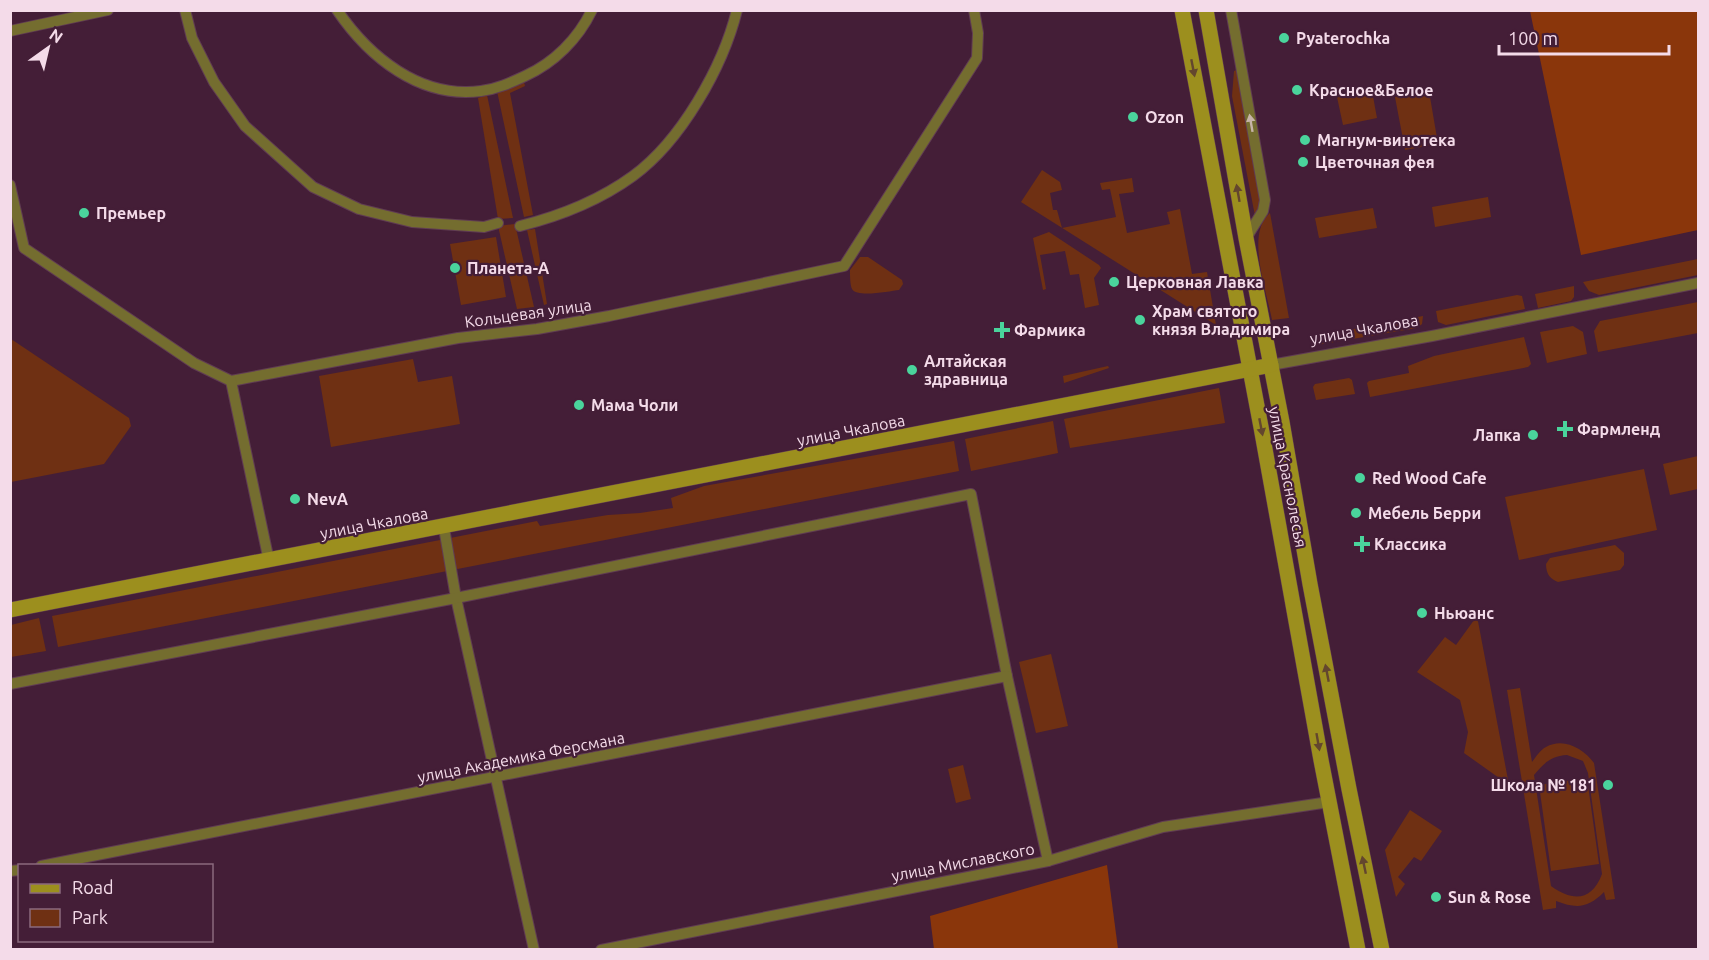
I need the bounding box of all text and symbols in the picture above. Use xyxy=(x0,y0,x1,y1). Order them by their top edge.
north arrow xyxy=(18,18,78,78)
scale bar xyxy=(1499,18,1668,56)
text: N xyxy=(46,25,66,46)
text: 100 m xyxy=(1508,28,1558,48)
place label: Pyaterochka xyxy=(1296,29,1390,47)
marker: Pyaterochka xyxy=(1277,31,1291,45)
one-way arrow xyxy=(1189,59,1198,78)
place label: Красное&Белое xyxy=(1309,81,1433,99)
marker: Красное&Белое xyxy=(1290,83,1304,97)
place label: Ozon xyxy=(1145,108,1184,126)
marker: Ozon xyxy=(1126,110,1140,124)
one-way arrow xyxy=(1247,113,1256,132)
place label: Магнум-винотека xyxy=(1317,131,1456,149)
marker: Магнум-винотека xyxy=(1298,133,1312,147)
place label: Цветочная фея xyxy=(1315,153,1435,171)
marker: Цветочная фея xyxy=(1296,155,1310,169)
one-way arrow xyxy=(1233,183,1242,202)
place label: Премьер xyxy=(96,204,166,222)
marker: Премьер xyxy=(77,206,91,220)
place label: Планета-А xyxy=(467,259,550,277)
marker: Планета-А xyxy=(448,261,462,275)
place label: Церковная Лавка xyxy=(1126,273,1264,291)
marker: Церковная Лавка xyxy=(1107,275,1121,289)
street label: Кольцевая улица xyxy=(463,295,593,331)
place label: Храм святого князя Владимира xyxy=(1152,302,1290,338)
street label: улица Чкалова xyxy=(1308,311,1420,347)
marker: Храм святого князя Владимира xyxy=(1133,313,1147,327)
place label: Фармика xyxy=(1014,321,1086,339)
marker: Фармика xyxy=(995,323,1009,337)
place label: Алтайская здравница xyxy=(924,352,1008,388)
marker: Алтайская здравница xyxy=(905,363,919,377)
place label: Мама Чоли xyxy=(591,396,678,414)
marker: Мама Чоли xyxy=(572,398,586,412)
street label: улица Краснолесья xyxy=(1265,405,1311,549)
street label: улица Чкалова xyxy=(796,411,906,449)
one-way arrow xyxy=(1257,417,1266,436)
place label: Фармленд xyxy=(1577,420,1661,438)
marker: Фармленд xyxy=(1558,422,1572,436)
place label: Лапка xyxy=(1473,426,1521,444)
marker: Лапка xyxy=(1526,428,1540,442)
place label: Red Wood Cafe xyxy=(1372,469,1487,487)
marker: Red Wood Cafe xyxy=(1353,471,1367,485)
place label: NevA xyxy=(307,490,349,508)
marker: NevA xyxy=(288,492,302,506)
street label: улица Чкалова xyxy=(319,504,429,542)
place label: Мебель Берри xyxy=(1368,504,1481,522)
marker: Мебель Берри xyxy=(1349,506,1363,520)
place label: Классика xyxy=(1374,535,1447,553)
marker: Классика xyxy=(1355,537,1369,551)
place label: Ньюанс xyxy=(1434,604,1494,622)
marker: Ньюанс xyxy=(1415,606,1429,620)
one-way arrow xyxy=(1322,664,1331,683)
street label: улица Академика Ферсмана xyxy=(416,728,626,786)
one-way arrow xyxy=(1314,733,1323,752)
place label: Школа № 181 xyxy=(1491,776,1596,794)
marker: Школа № 181 xyxy=(1601,778,1615,792)
street label: улица Миславского xyxy=(890,839,1036,885)
one-way arrow xyxy=(1359,855,1368,874)
legend xyxy=(18,864,213,942)
text: Road xyxy=(72,877,114,897)
place label: Sun & Rose xyxy=(1448,888,1531,906)
marker: Sun & Rose xyxy=(1429,890,1443,904)
text: Park xyxy=(72,907,108,927)

